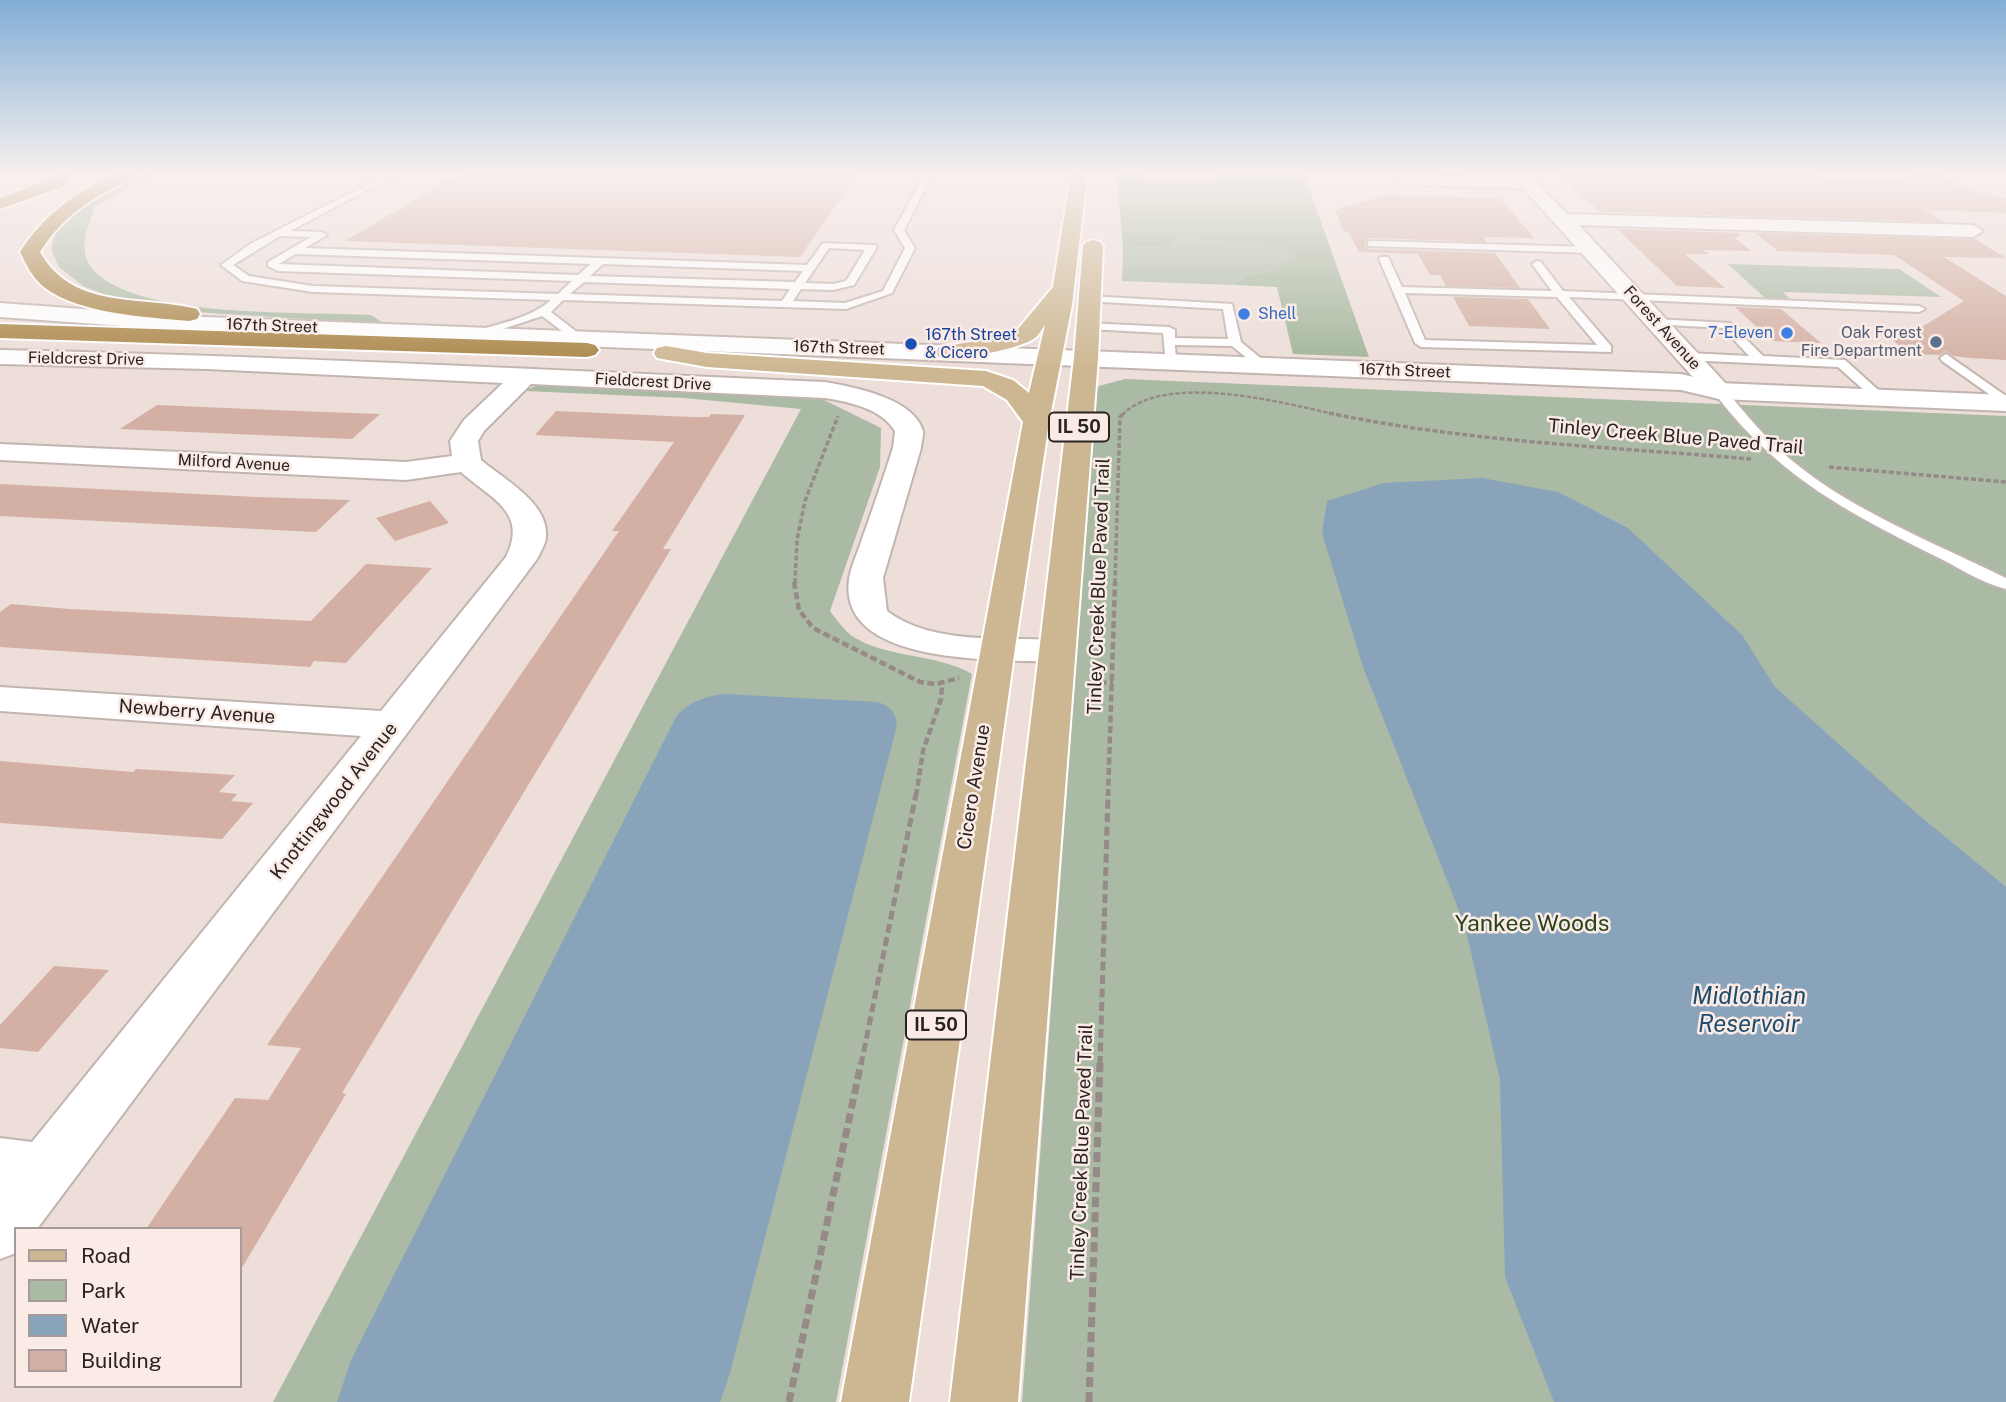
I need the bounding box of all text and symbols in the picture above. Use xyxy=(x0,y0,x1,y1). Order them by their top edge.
street label: Forest Avenue xyxy=(1619,282,1705,374)
place label: Shell xyxy=(1258,304,1296,324)
marker: Shell xyxy=(1236,306,1252,322)
street label: 167th Street xyxy=(226,315,318,337)
place label: 7-Eleven xyxy=(1708,323,1773,343)
place label: Oak Forest Fire Department xyxy=(1801,323,1922,361)
place label: 167th Street & Cicero xyxy=(925,325,1017,363)
marker: 7-Eleven xyxy=(1779,325,1795,341)
marker: Oak Forest Fire Department xyxy=(1928,334,1944,350)
marker: 167th Street & Cicero xyxy=(903,336,919,352)
street label: 167th Street xyxy=(793,337,885,359)
street label: Fieldcrest Drive xyxy=(28,348,144,370)
street label: 167th Street xyxy=(1359,360,1451,382)
street label: Fieldcrest Drive xyxy=(594,369,712,395)
road number: IL 50 xyxy=(1049,412,1109,442)
street label: Tinley Creek Blue Paved Trail xyxy=(1547,414,1805,460)
street label: Milford Avenue xyxy=(177,450,291,476)
street label: Tinley Creek Blue Paved Trail xyxy=(1083,457,1115,715)
street label: Newberry Avenue xyxy=(118,695,276,729)
street label: Knottingwood Avenue xyxy=(266,718,402,884)
street label: Cicero Avenue xyxy=(953,723,995,851)
park label: Yankee Woods xyxy=(1455,910,1609,938)
water label: Midlothian Reservoir xyxy=(1692,983,1806,1039)
road number: IL 50 xyxy=(906,1010,966,1040)
street label: Tinley Creek Blue Paved Trail xyxy=(1066,1023,1098,1281)
legend xyxy=(14,1227,242,1388)
text: Road xyxy=(81,1243,131,1268)
text: Park xyxy=(81,1278,126,1303)
text: Water xyxy=(81,1313,139,1338)
text: Building xyxy=(81,1348,162,1373)

